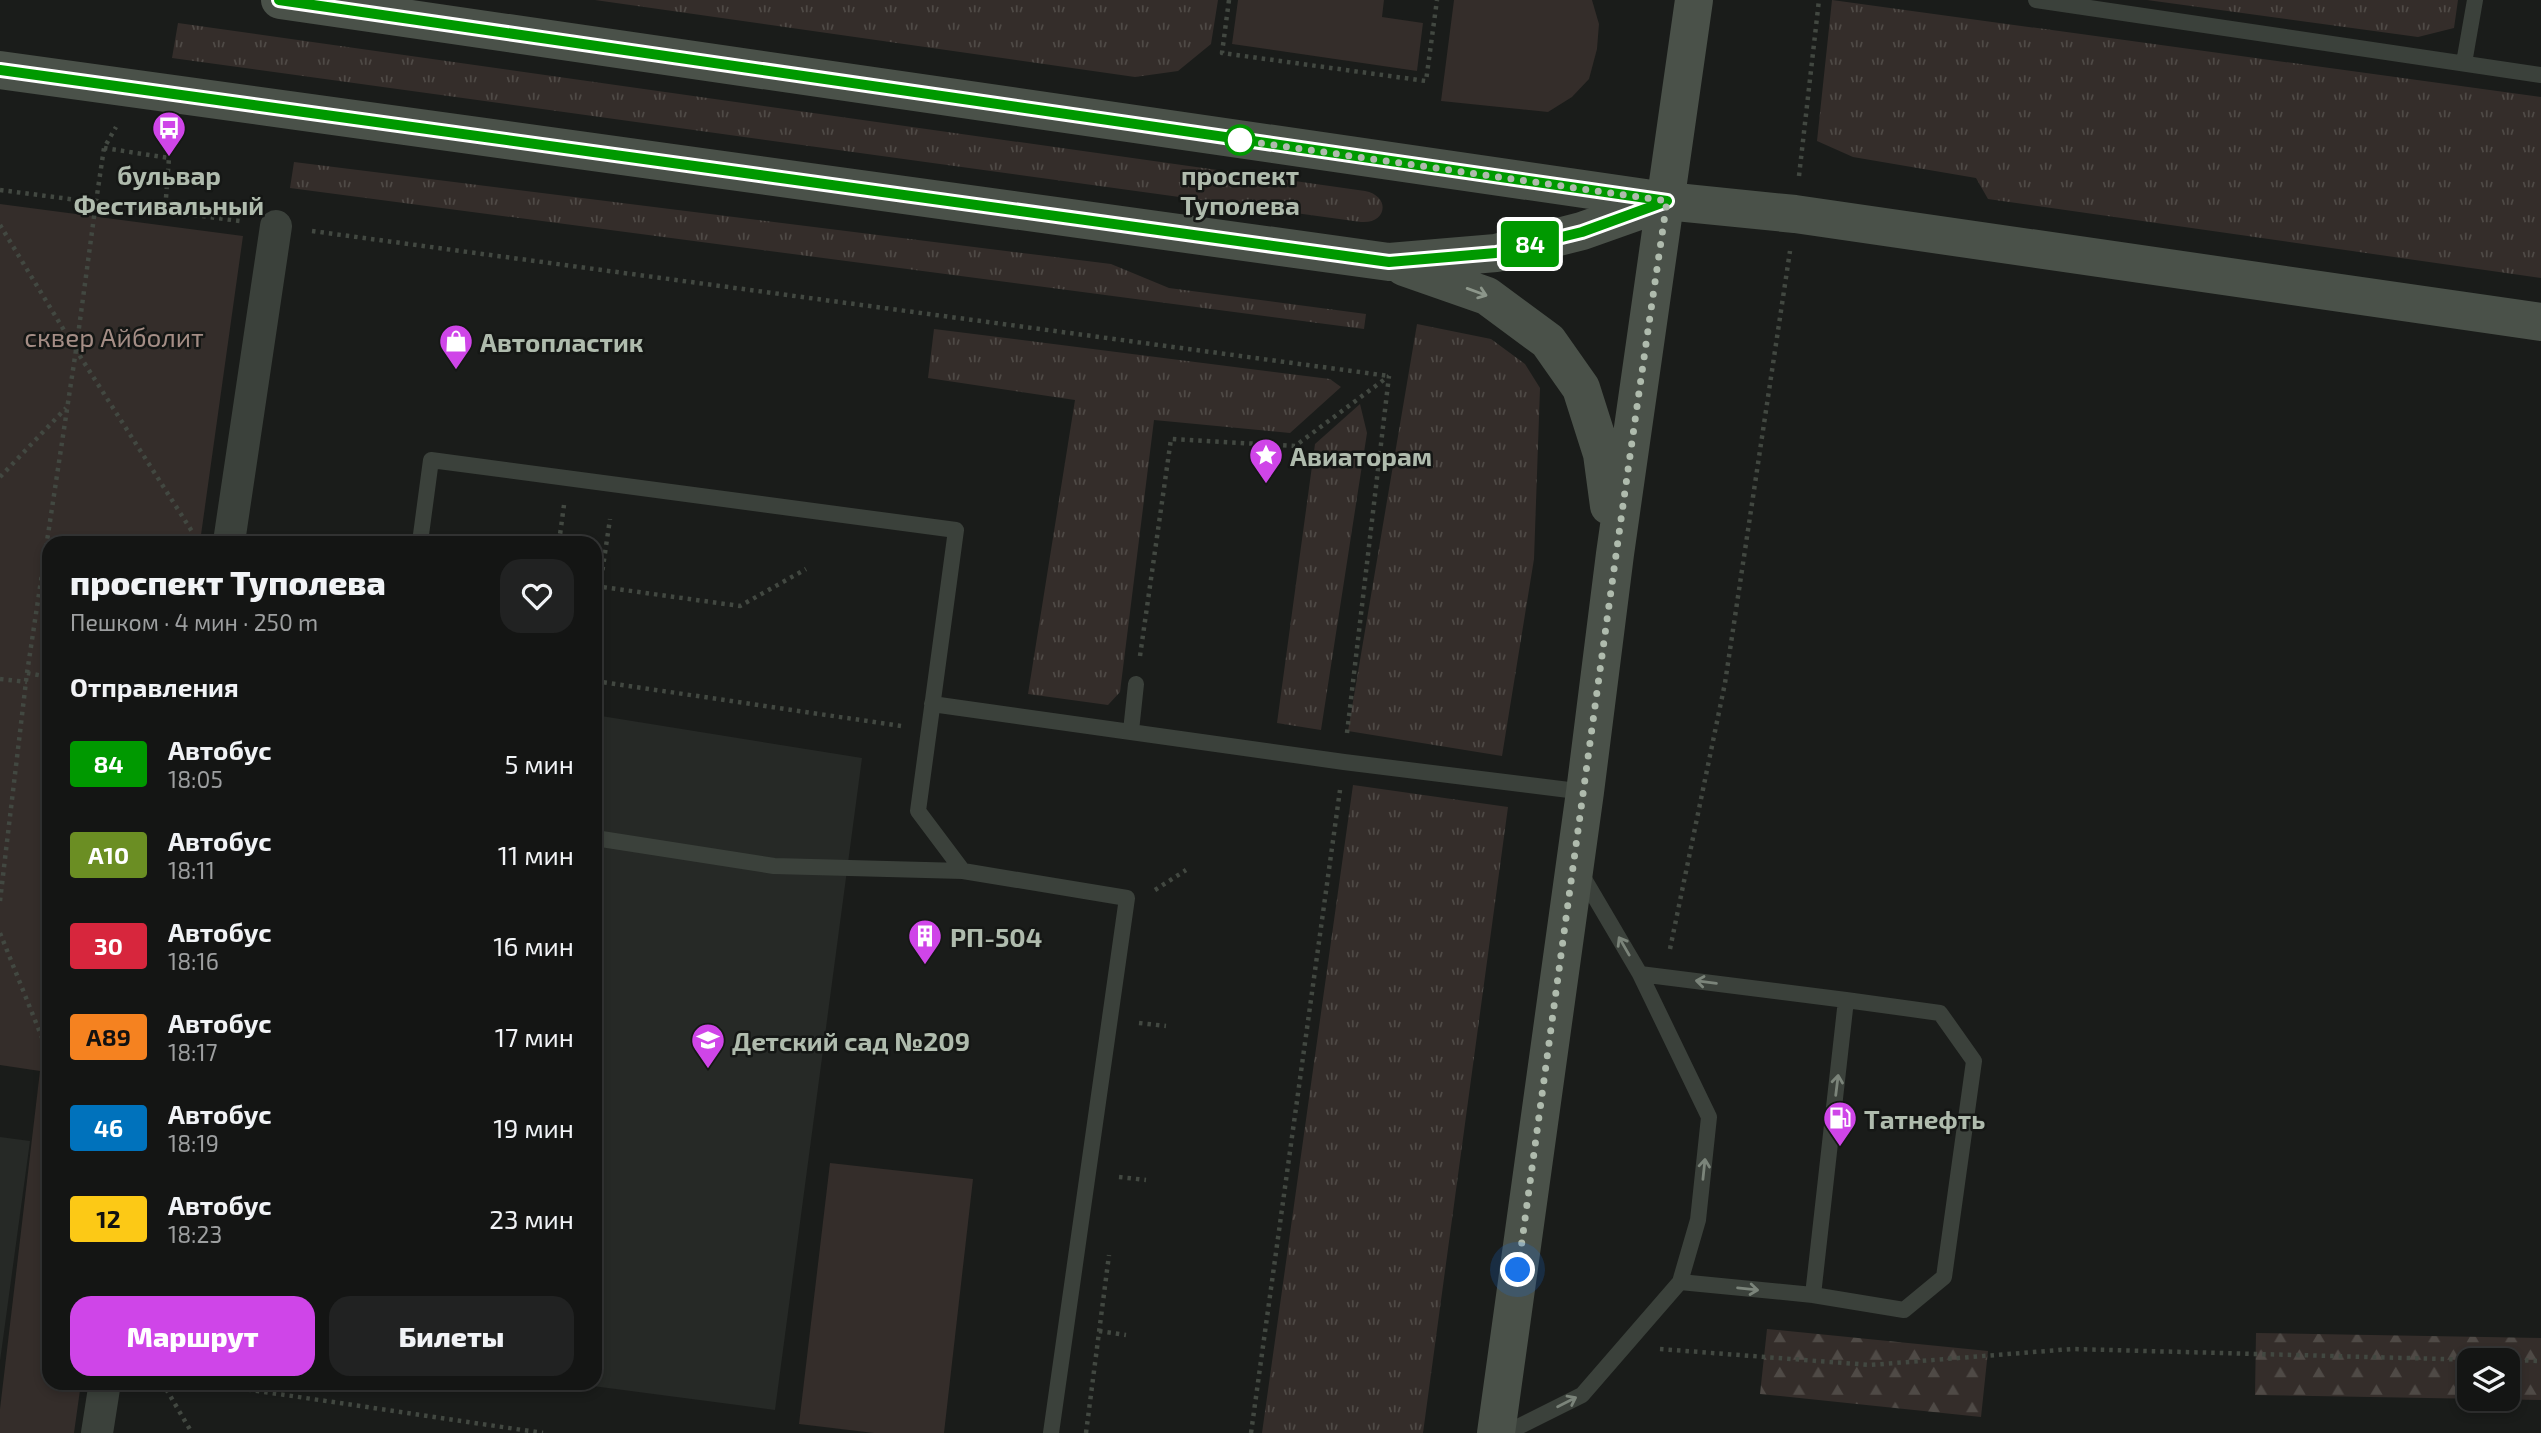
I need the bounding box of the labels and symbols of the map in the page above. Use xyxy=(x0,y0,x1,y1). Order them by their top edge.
bus stop icon: бульвар Фестивальный xyxy=(150,109,188,158)
marker: проспект Туполева xyxy=(1225,125,1255,155)
place label: бульвар Фестивальный xyxy=(74,159,264,220)
place label: проспект Туполева xyxy=(1180,159,1300,220)
line badge: 84 xyxy=(1498,221,1562,267)
one-way arrow xyxy=(1465,287,1487,300)
park label: сквер Айболит xyxy=(24,321,204,352)
shop icon: Автопластик xyxy=(437,322,475,371)
place label: Автопластик xyxy=(480,326,644,357)
place icon: Авиаторам xyxy=(1247,436,1285,485)
place label: Авиаторам xyxy=(1290,440,1432,471)
building icon: РП-504 xyxy=(906,917,944,966)
place label: РП-504 xyxy=(950,921,1042,952)
one-way arrow xyxy=(1617,937,1631,957)
one-way arrow xyxy=(1695,976,1718,989)
school or university icon: Детский сад №209 xyxy=(689,1021,727,1070)
place label: Детский сад №209 xyxy=(732,1025,970,1056)
one-way arrow xyxy=(1830,1074,1843,1097)
fuel station icon: Татнефть xyxy=(1821,1099,1859,1148)
place label: Татнефть xyxy=(1864,1103,1985,1134)
one-way arrow xyxy=(1698,1158,1711,1180)
your location xyxy=(1500,1252,1535,1287)
one-way arrow xyxy=(1737,1283,1759,1296)
one-way arrow xyxy=(1556,1395,1577,1408)

